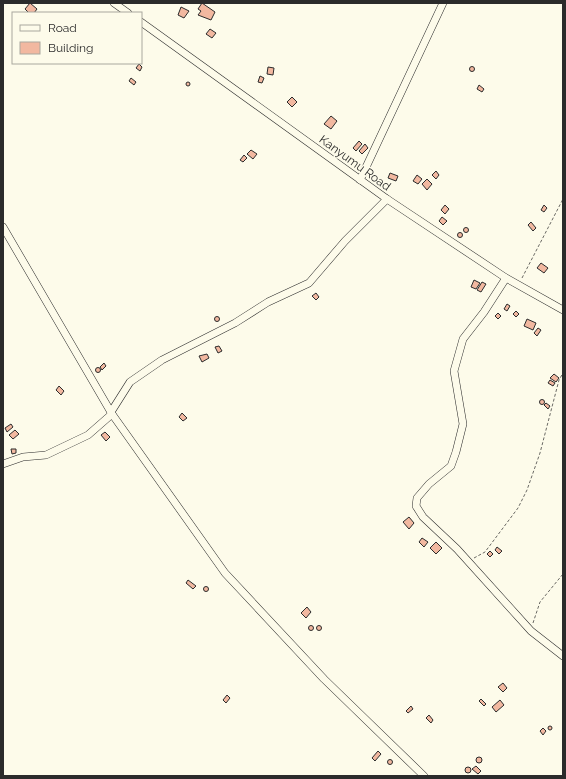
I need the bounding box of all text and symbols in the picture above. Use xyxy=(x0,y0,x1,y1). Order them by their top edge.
legend xyxy=(12,12,142,64)
text: Road xyxy=(48,21,77,35)
text: Building xyxy=(48,41,94,55)
street label: Kanyumu Road xyxy=(317,132,393,194)

